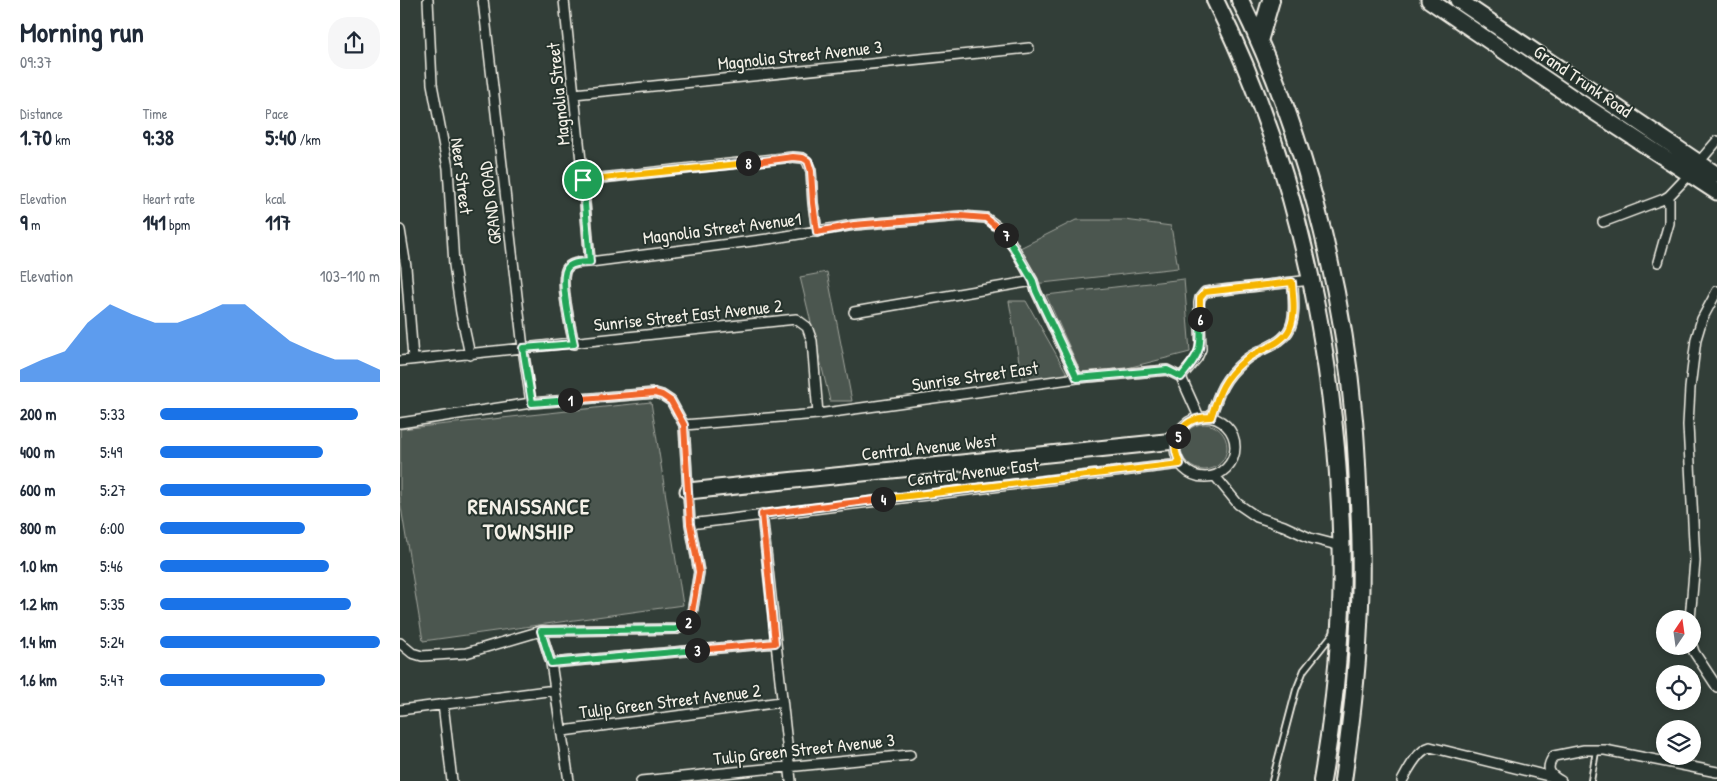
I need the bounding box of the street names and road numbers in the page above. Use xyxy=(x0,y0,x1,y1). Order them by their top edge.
street label: Magnolia Street Avenue 3 xyxy=(717,34,883,76)
street label: Grand Trunk Road xyxy=(1529,39,1637,123)
street label: Magnolia Street xyxy=(540,41,576,147)
street label: Neer Street xyxy=(445,136,479,216)
street label: GRAND ROAD xyxy=(472,160,507,246)
street label: Magnolia Street Avenue1 xyxy=(641,206,803,250)
street label: Sunrise Street East Avenue 2 xyxy=(593,293,784,337)
street label: Sunrise Street East xyxy=(910,355,1040,397)
street label: Central Avenue West xyxy=(860,427,998,467)
street label: Central Avenue East xyxy=(906,451,1041,492)
street label: Tulip Green Street Avenue 2 xyxy=(578,677,763,725)
street label: Tulip Green Street Avenue 3 xyxy=(712,727,896,771)

